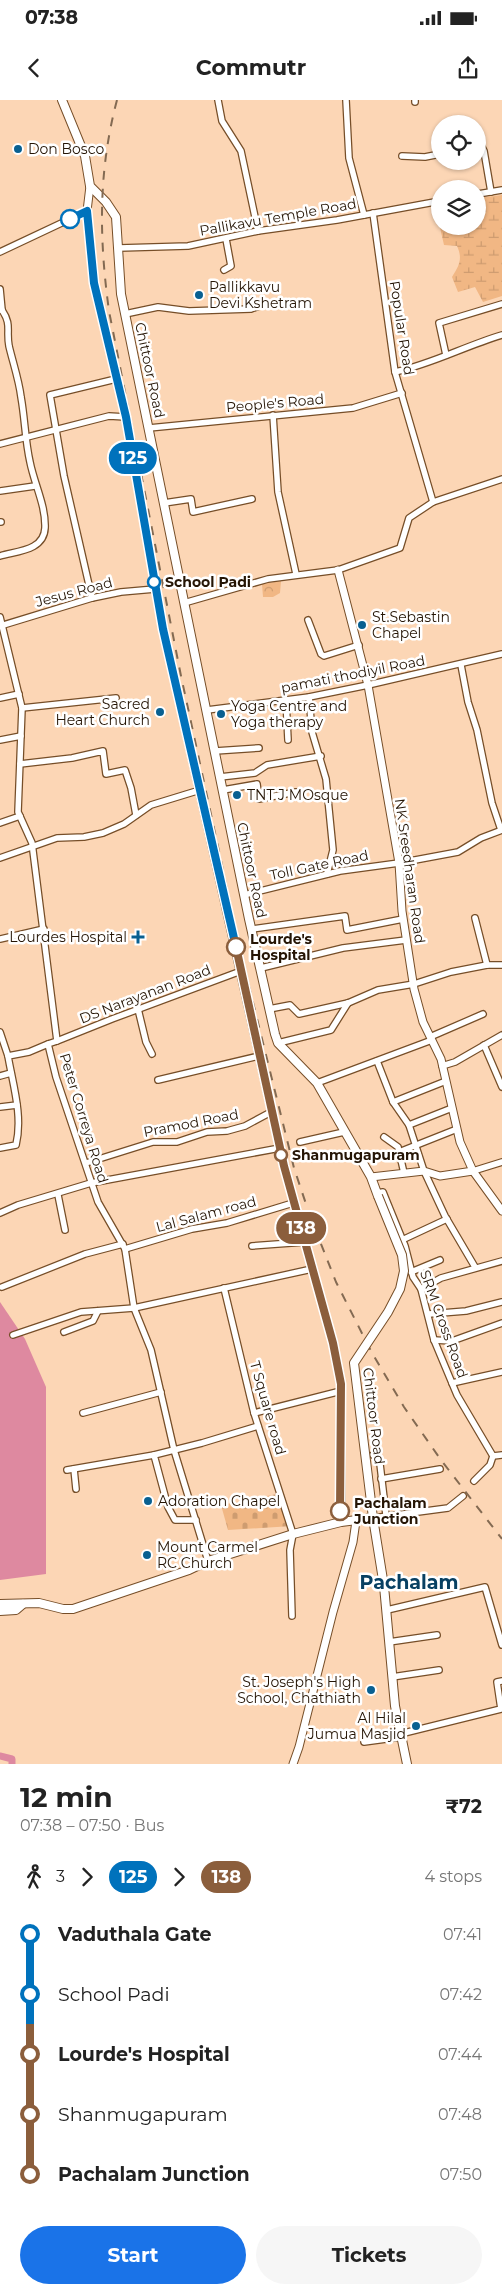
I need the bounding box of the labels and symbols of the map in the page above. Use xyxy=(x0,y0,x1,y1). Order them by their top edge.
place label: Don Bosco xyxy=(28,140,104,158)
marker: Don Bosco xyxy=(12,143,24,155)
street label: Pallikavu Temple Road xyxy=(198,194,358,240)
unlabelled marker xyxy=(60,209,80,229)
place label: Pallikkavu Devi Kshetram xyxy=(209,278,312,312)
street label: Popular Road xyxy=(386,279,418,377)
marker: Pallikkavu Devi Kshetram xyxy=(193,289,205,301)
street label: Chittoor Road xyxy=(131,320,169,420)
street label: People's Road xyxy=(225,390,325,416)
line badge: 125 xyxy=(104,442,162,474)
street label: Jesus Road xyxy=(33,573,114,611)
place label: School Padi xyxy=(165,573,251,591)
marker: School Padi xyxy=(147,575,161,589)
place label: St.Sebastin Chapel xyxy=(372,608,450,642)
marker: St.Sebastin Chapel xyxy=(356,619,368,631)
street label: pamati thodiyil Road xyxy=(279,651,427,697)
place label: Sacred Heart Church xyxy=(55,695,150,729)
place label: Yoga Centre and Yoga therapy xyxy=(231,697,347,731)
marker: Sacred Heart Church xyxy=(154,706,166,718)
marker: Yoga Centre and Yoga therapy xyxy=(215,708,227,720)
place label: TNT J MOsque xyxy=(247,786,348,804)
marker: TNT J MOsque xyxy=(231,789,243,801)
street label: NK Sreedharan Road xyxy=(391,797,429,945)
street label: Chittoor Road xyxy=(233,820,271,920)
street label: Toll Gate Road xyxy=(268,846,370,884)
place label: Lourdes Hospital xyxy=(9,928,127,946)
marker: Lourdes Hospital xyxy=(131,930,145,944)
place label: Lourde's Hospital xyxy=(250,930,313,964)
marker: Lourde's Hospital xyxy=(226,937,246,957)
street label: DS Narayanan Road xyxy=(77,961,213,1027)
street label: Peter Correya Road xyxy=(56,1051,112,1185)
street label: Pramod Road xyxy=(142,1105,240,1141)
place label: Shanmugapuram xyxy=(292,1146,420,1164)
marker: Shanmugapuram xyxy=(274,1148,288,1162)
street label: Lal Salam road xyxy=(154,1192,258,1236)
line badge: 138 xyxy=(272,1212,330,1244)
street label: SRM Cross Road xyxy=(416,1267,472,1381)
street label: T Square road xyxy=(246,1359,290,1457)
street label: Chittoor Road xyxy=(359,1367,389,1465)
place label: Adoration Chapel xyxy=(158,1492,280,1510)
place label: Pachalam Junction xyxy=(353,1494,427,1528)
marker: Adoration Chapel xyxy=(142,1495,154,1507)
marker: Pachalam Junction xyxy=(330,1501,350,1521)
place label: Mount Carmel RC Church xyxy=(157,1538,258,1572)
marker: Mount Carmel RC Church xyxy=(141,1549,153,1561)
district label: Pachalam xyxy=(360,1571,458,1594)
place label: St. Joseph's High School, Chathiath xyxy=(237,1673,361,1707)
marker: St. Joseph's High School, Chathiath xyxy=(365,1684,377,1696)
place label: Al Hilal Jumua Masjid xyxy=(307,1709,406,1743)
marker: Al Hilal Jumua Masjid xyxy=(410,1720,422,1732)

